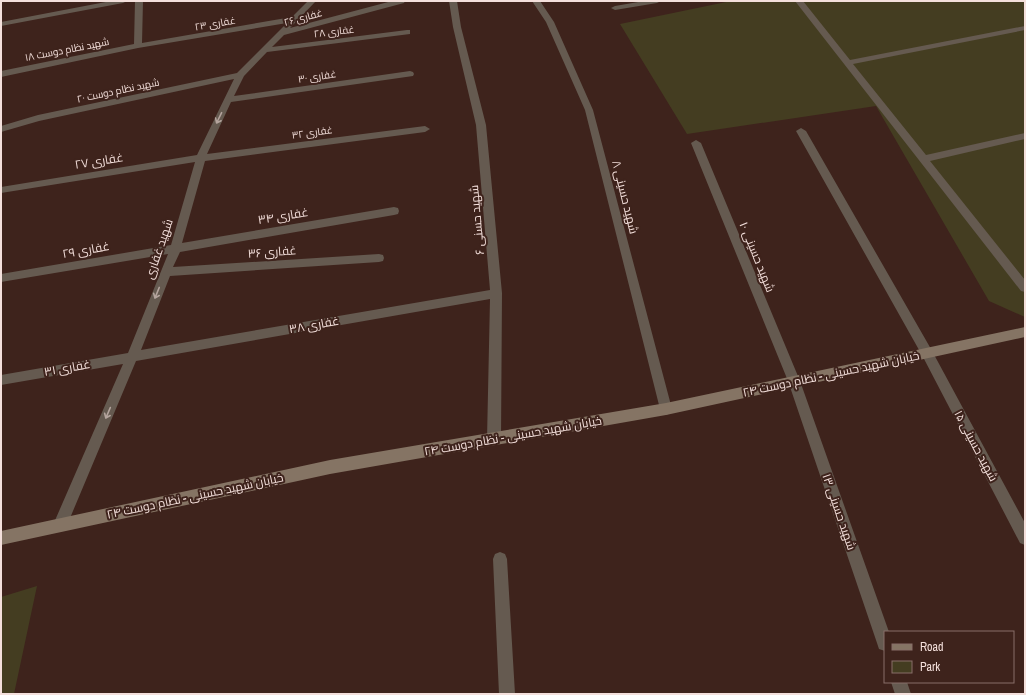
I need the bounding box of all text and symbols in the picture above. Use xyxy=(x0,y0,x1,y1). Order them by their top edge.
street label: غفاری ۲۶ xyxy=(283,6,324,29)
street label: غفاری ۲۳ xyxy=(194,14,237,33)
street label: غفاری ۲۸ xyxy=(313,23,355,40)
street label: شهید نظام دوست ۱۸ xyxy=(24,35,110,65)
street label: غفاری ۳۰ xyxy=(297,67,337,86)
street label: شهید نظام دوست ۲۰ xyxy=(76,75,161,107)
one-way arrow xyxy=(215,112,222,124)
street label: غفاری ۳۲ xyxy=(291,123,333,142)
street label: غفاری ۲۷ xyxy=(74,149,124,173)
street label: شهید حسینی ۸ xyxy=(608,158,642,236)
street label: شهید حسنی ۶ xyxy=(466,184,488,256)
street label: غفاری ۳۴ xyxy=(257,204,309,228)
street label: شهید غفاری xyxy=(141,217,177,281)
street label: شهید حسینی ۱۰ xyxy=(736,219,778,295)
street label: غفاری ۲۹ xyxy=(61,238,111,262)
street label: غفاری ۳۶ xyxy=(247,242,297,262)
one-way arrow xyxy=(153,286,161,298)
street label: غفاری ۳۸ xyxy=(288,313,340,337)
street label: خیابان شهید حسینی - نظام دوست ۲۴ xyxy=(741,347,921,401)
street label: غفاری ۳۱ xyxy=(43,356,91,380)
one-way arrow xyxy=(104,407,111,419)
street label: شهید حسینی ۱۵ xyxy=(951,408,1001,484)
street label: خیابان شهید حسینی - نظام دوست ۲۴ xyxy=(423,412,603,460)
street label: خیابان شهید حسینی - نظام دوست ۲۴ xyxy=(105,469,285,523)
street label: شهید حسینی ۱۳ xyxy=(818,472,860,552)
legend xyxy=(884,631,1014,683)
text: Road xyxy=(920,639,944,655)
text: Park xyxy=(920,659,940,675)

